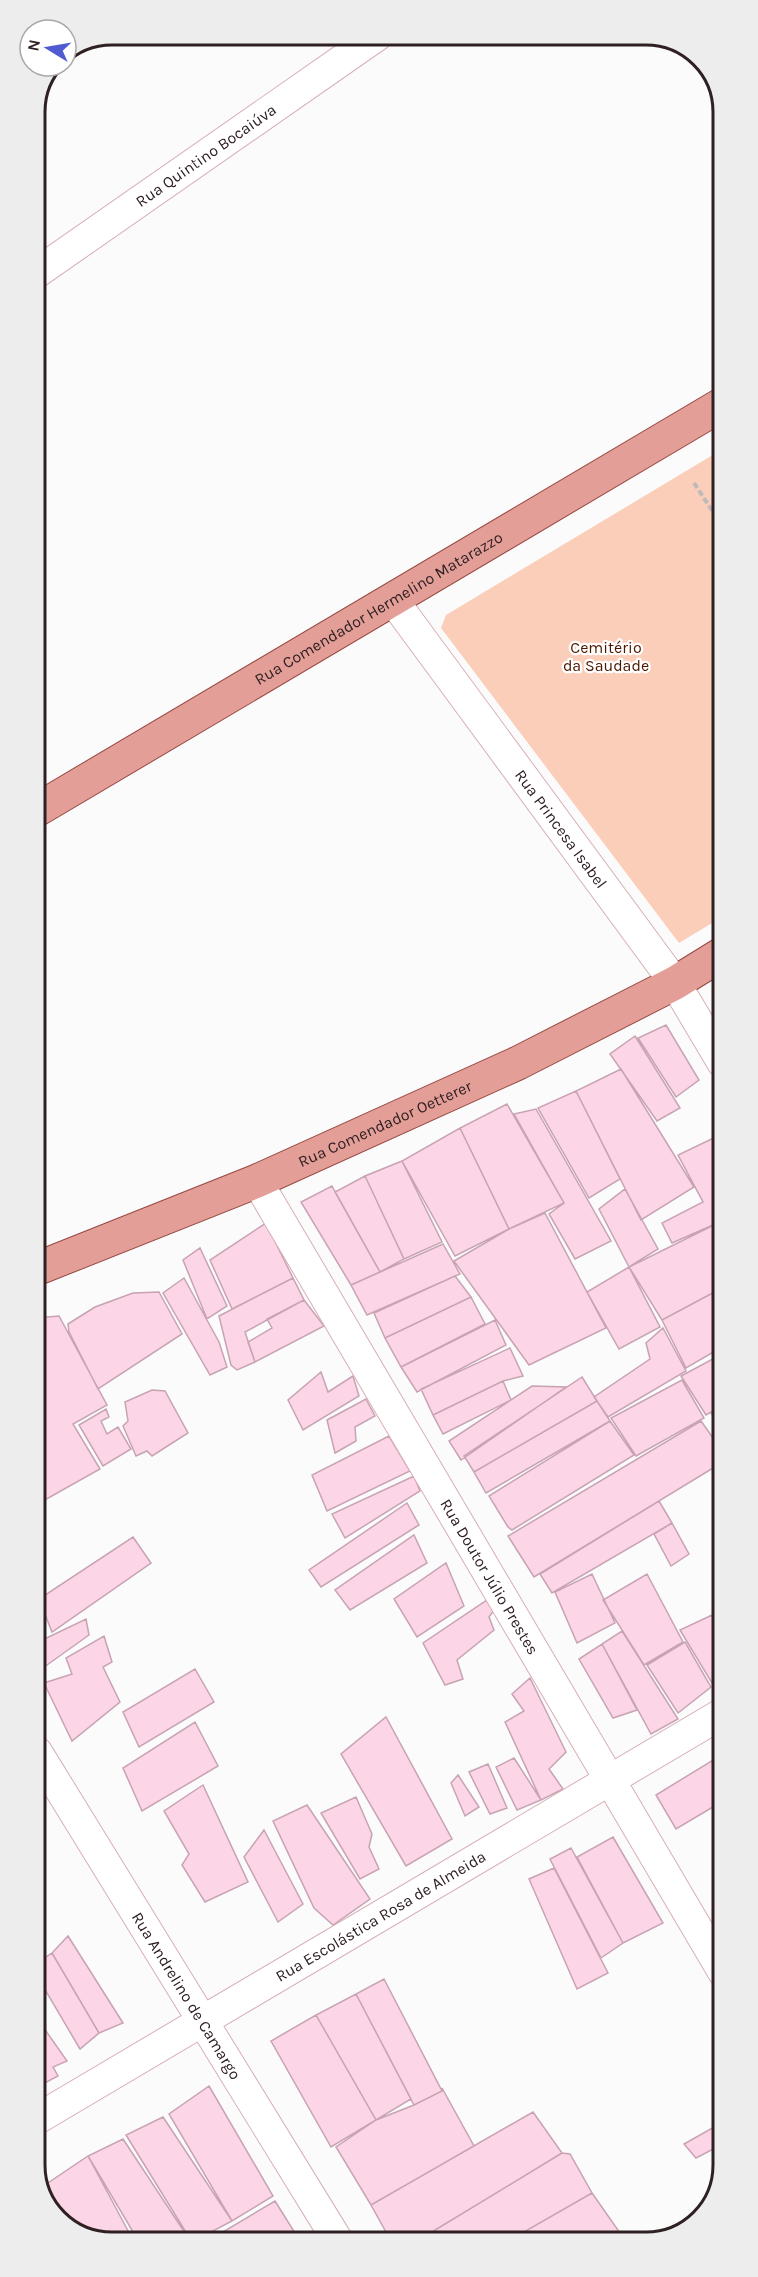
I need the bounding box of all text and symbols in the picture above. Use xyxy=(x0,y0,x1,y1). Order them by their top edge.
north arrow xyxy=(18,18,78,78)
text: N xyxy=(23,38,44,53)
street label: Rua Quintino Bocaiúva xyxy=(132,100,280,211)
street label: Rua Comendador Hermelino Matarazzo xyxy=(251,527,506,689)
park label: Cemitério da Saudade xyxy=(563,638,649,675)
street label: Rua Princesa Isabel xyxy=(511,766,611,892)
street label: Rua Comendador Oetterer xyxy=(295,1076,475,1171)
street label: Rua Doutor Júlio Prestes xyxy=(436,1495,543,1658)
street label: Rua Escolástica Rosa de Almeida xyxy=(272,1847,489,1986)
street label: Rua Andrelino de Camargo xyxy=(128,1909,245,2083)

